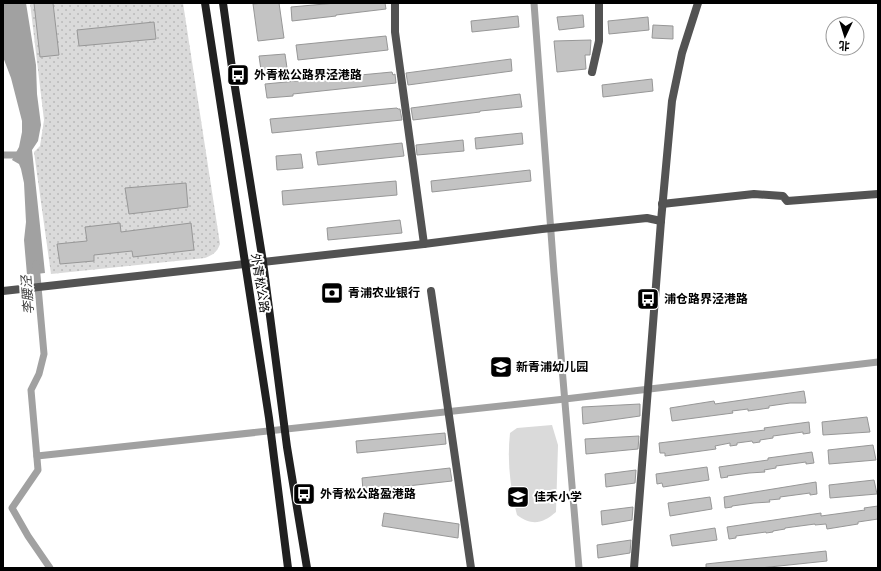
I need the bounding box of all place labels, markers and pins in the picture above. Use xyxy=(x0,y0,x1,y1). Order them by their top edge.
bus stop icon: 外青松公路界泾港路 xyxy=(225,62,251,88)
place label: 外青松公路界泾港路 xyxy=(254,67,362,82)
bank icon: 青浦农业银行 xyxy=(319,280,345,306)
place label: 青浦农业银行 xyxy=(348,285,420,300)
bus stop icon: 浦仓路界泾港路 xyxy=(635,286,661,312)
place label: 浦仓路界泾港路 xyxy=(664,291,748,306)
school or university icon: 新青浦幼儿园 xyxy=(488,354,514,380)
place label: 新青浦幼儿园 xyxy=(516,359,588,374)
bus stop icon: 外青松公路盈港路 xyxy=(291,481,317,507)
school or university icon: 佳禾小学 xyxy=(505,484,531,510)
place label: 外青松公路盈港路 xyxy=(320,486,416,501)
place label: 佳禾小学 xyxy=(534,489,582,504)

